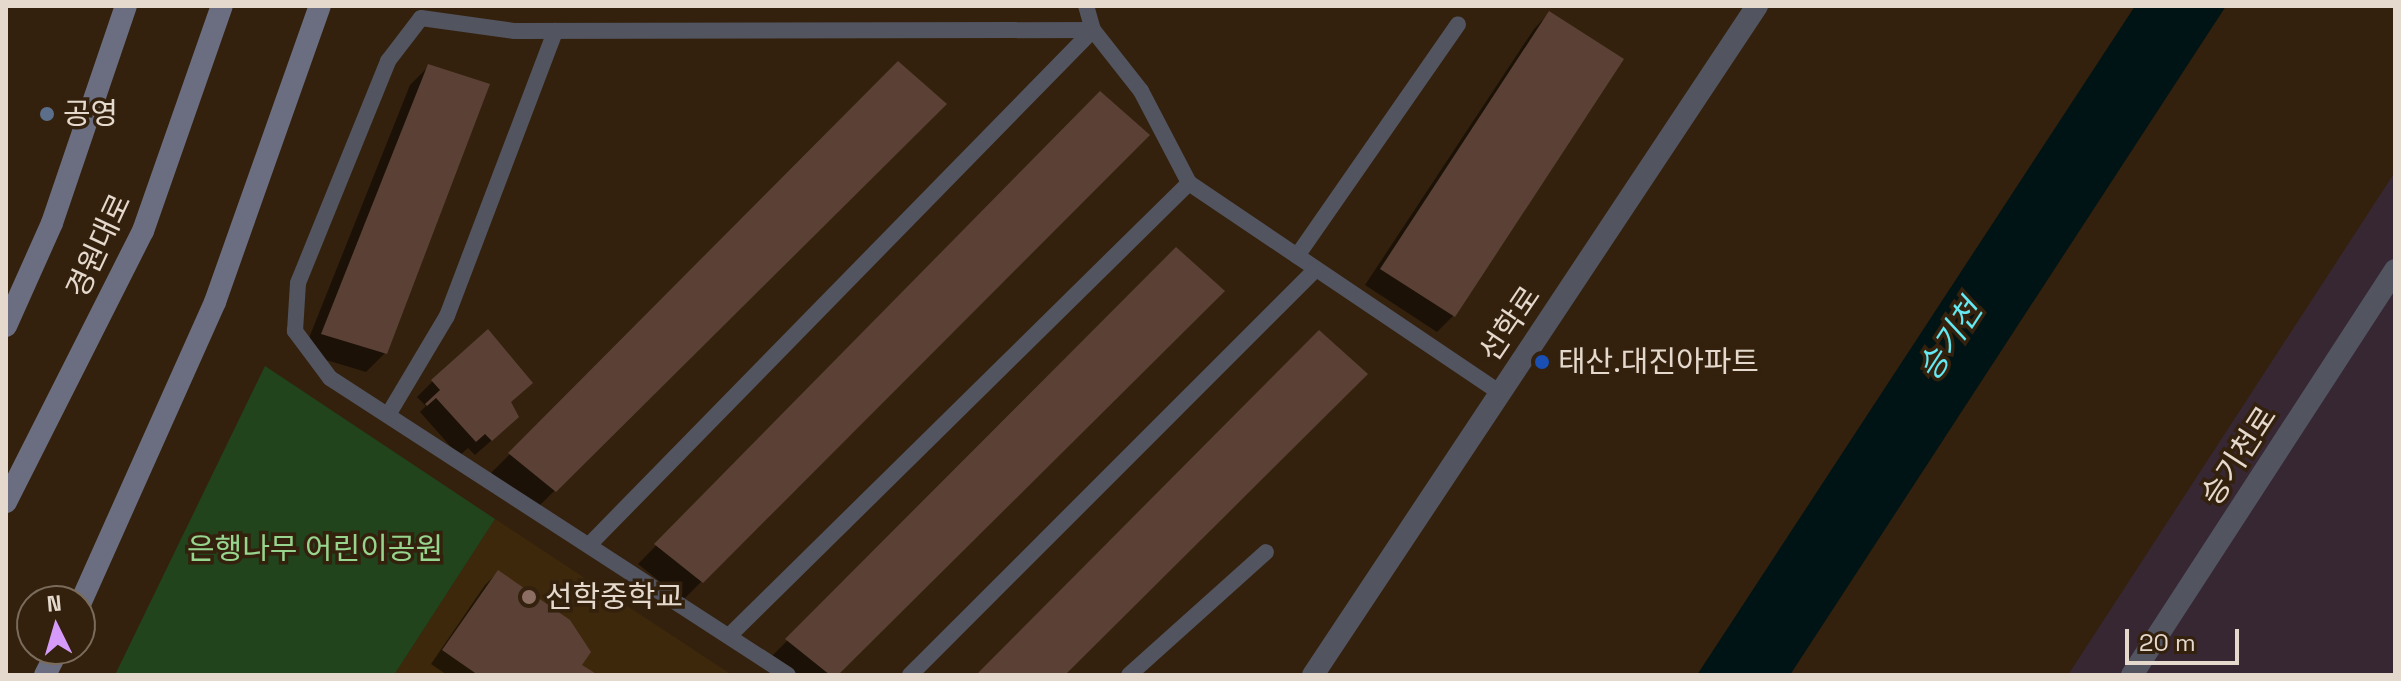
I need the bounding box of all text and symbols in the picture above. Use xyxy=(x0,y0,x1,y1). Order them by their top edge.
place label: 공영 xyxy=(63,96,118,132)
marker: 공영 xyxy=(38,105,56,123)
street label: 경원대로 xyxy=(59,188,139,304)
street label: 선학로 xyxy=(1472,280,1548,368)
water label: 승기천 xyxy=(1910,293,1990,387)
place label: 태산.대진아파트 xyxy=(1558,344,1759,380)
marker: 태산.대진아파트 xyxy=(1533,353,1551,371)
street label: 승기천로 xyxy=(2194,400,2284,512)
park label: 은행나무 어린이공원 xyxy=(187,531,443,567)
place label: 선학중학교 xyxy=(545,579,683,615)
north arrow xyxy=(16,585,96,665)
text: N xyxy=(46,588,63,618)
marker: 선학중학교 xyxy=(520,588,538,606)
scale bar xyxy=(2129,613,2243,663)
text: 20 m xyxy=(2139,627,2196,658)

